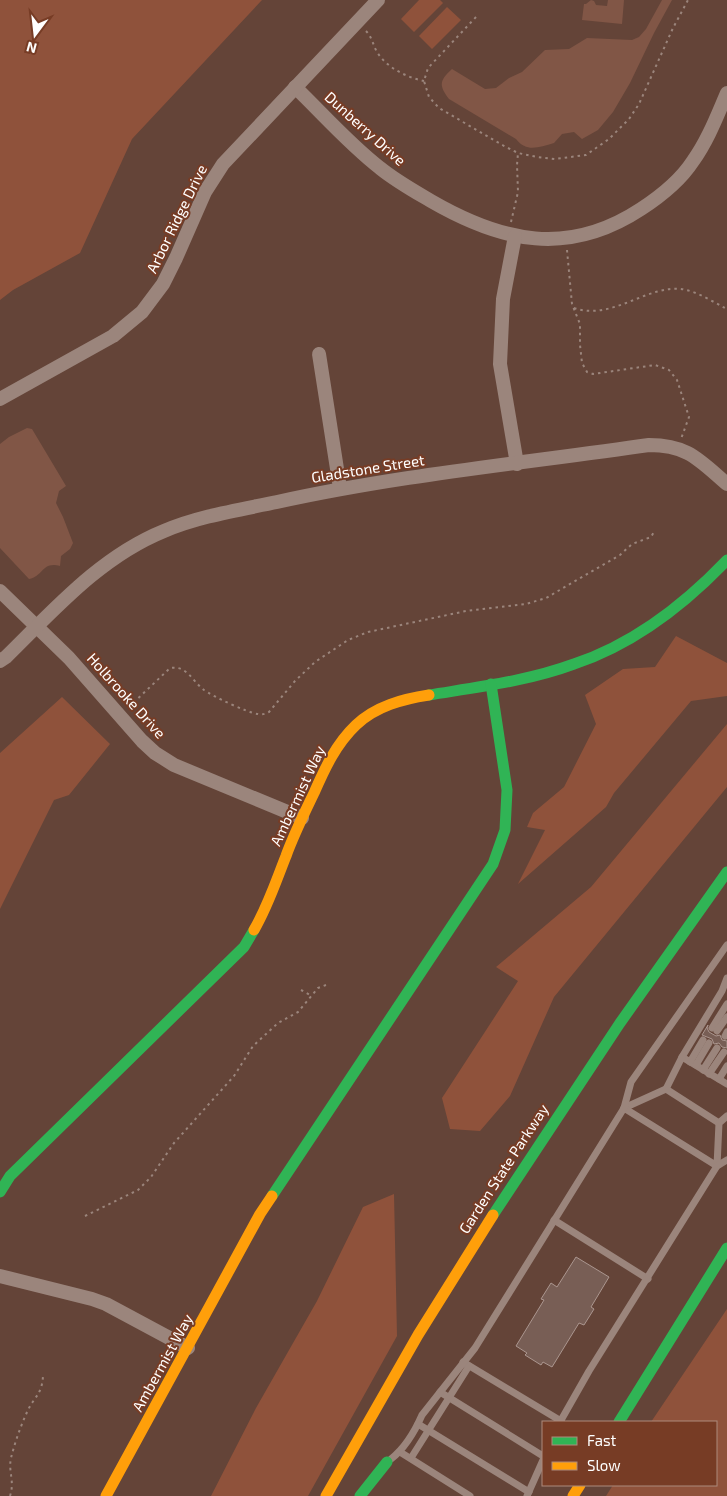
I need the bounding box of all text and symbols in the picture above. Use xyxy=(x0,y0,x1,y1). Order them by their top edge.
north arrow xyxy=(10,10,60,60)
text: N xyxy=(24,39,39,58)
street label: Dunberry Drive xyxy=(322,87,410,169)
street label: Arbor Ridge Drive xyxy=(142,161,210,276)
street label: Gladstone Street xyxy=(310,450,426,486)
street label: Holbrooke Drive xyxy=(84,649,170,742)
street label: Ambermist Way xyxy=(266,742,328,849)
street label: Garden State Parkway xyxy=(455,1100,552,1237)
street label: Ambermist Way xyxy=(128,1311,196,1414)
legend xyxy=(542,1421,717,1486)
text: Fast xyxy=(587,1431,617,1449)
text: Slow xyxy=(587,1456,621,1474)

